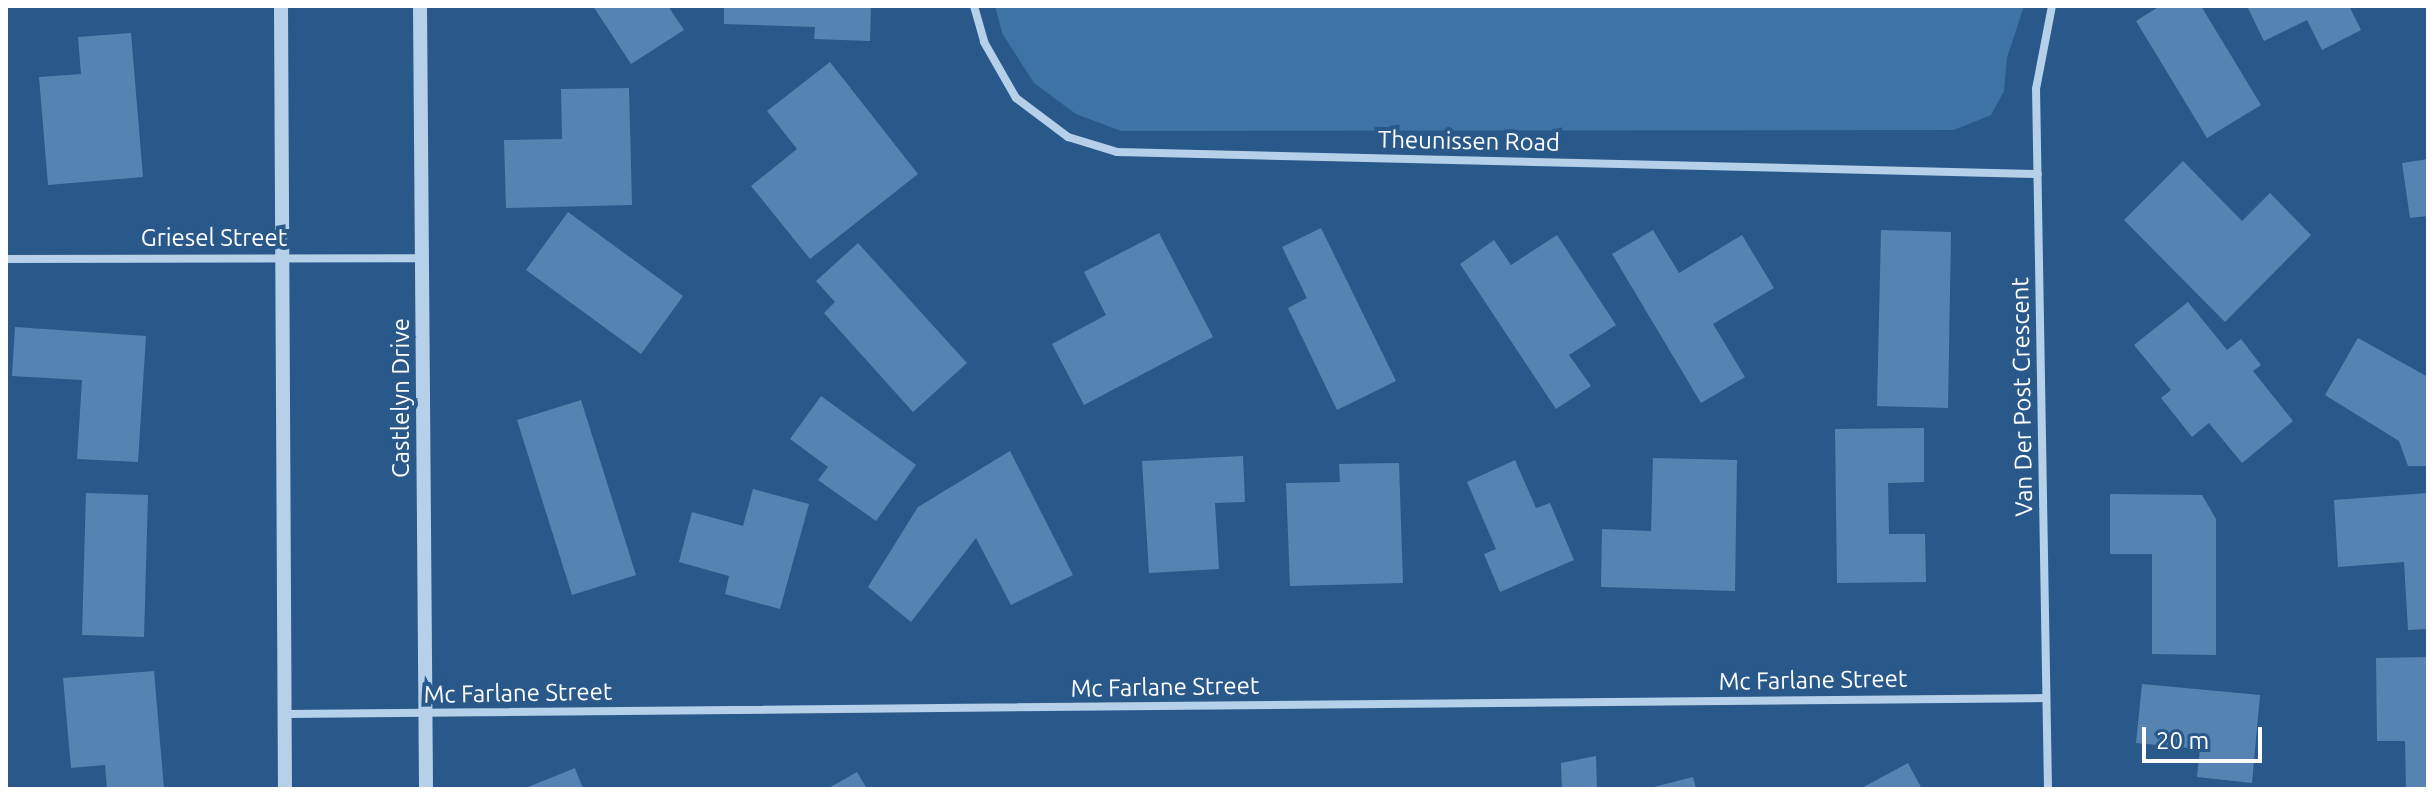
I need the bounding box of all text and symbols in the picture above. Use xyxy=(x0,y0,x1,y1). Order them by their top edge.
street label: Theunissen Road xyxy=(1378,125,1560,157)
street label: Griesel Street xyxy=(141,224,287,252)
street label: Van Der Post Crescent xyxy=(2006,277,2038,517)
street label: Castlelyn Drive xyxy=(387,318,415,478)
street label: Mc Farlane Street xyxy=(1718,664,1908,696)
street label: Mc Farlane Street xyxy=(1070,671,1260,703)
street label: Mc Farlane Street xyxy=(423,677,613,709)
scale bar xyxy=(2146,711,2266,761)
text: 20 m xyxy=(2156,727,2209,754)

